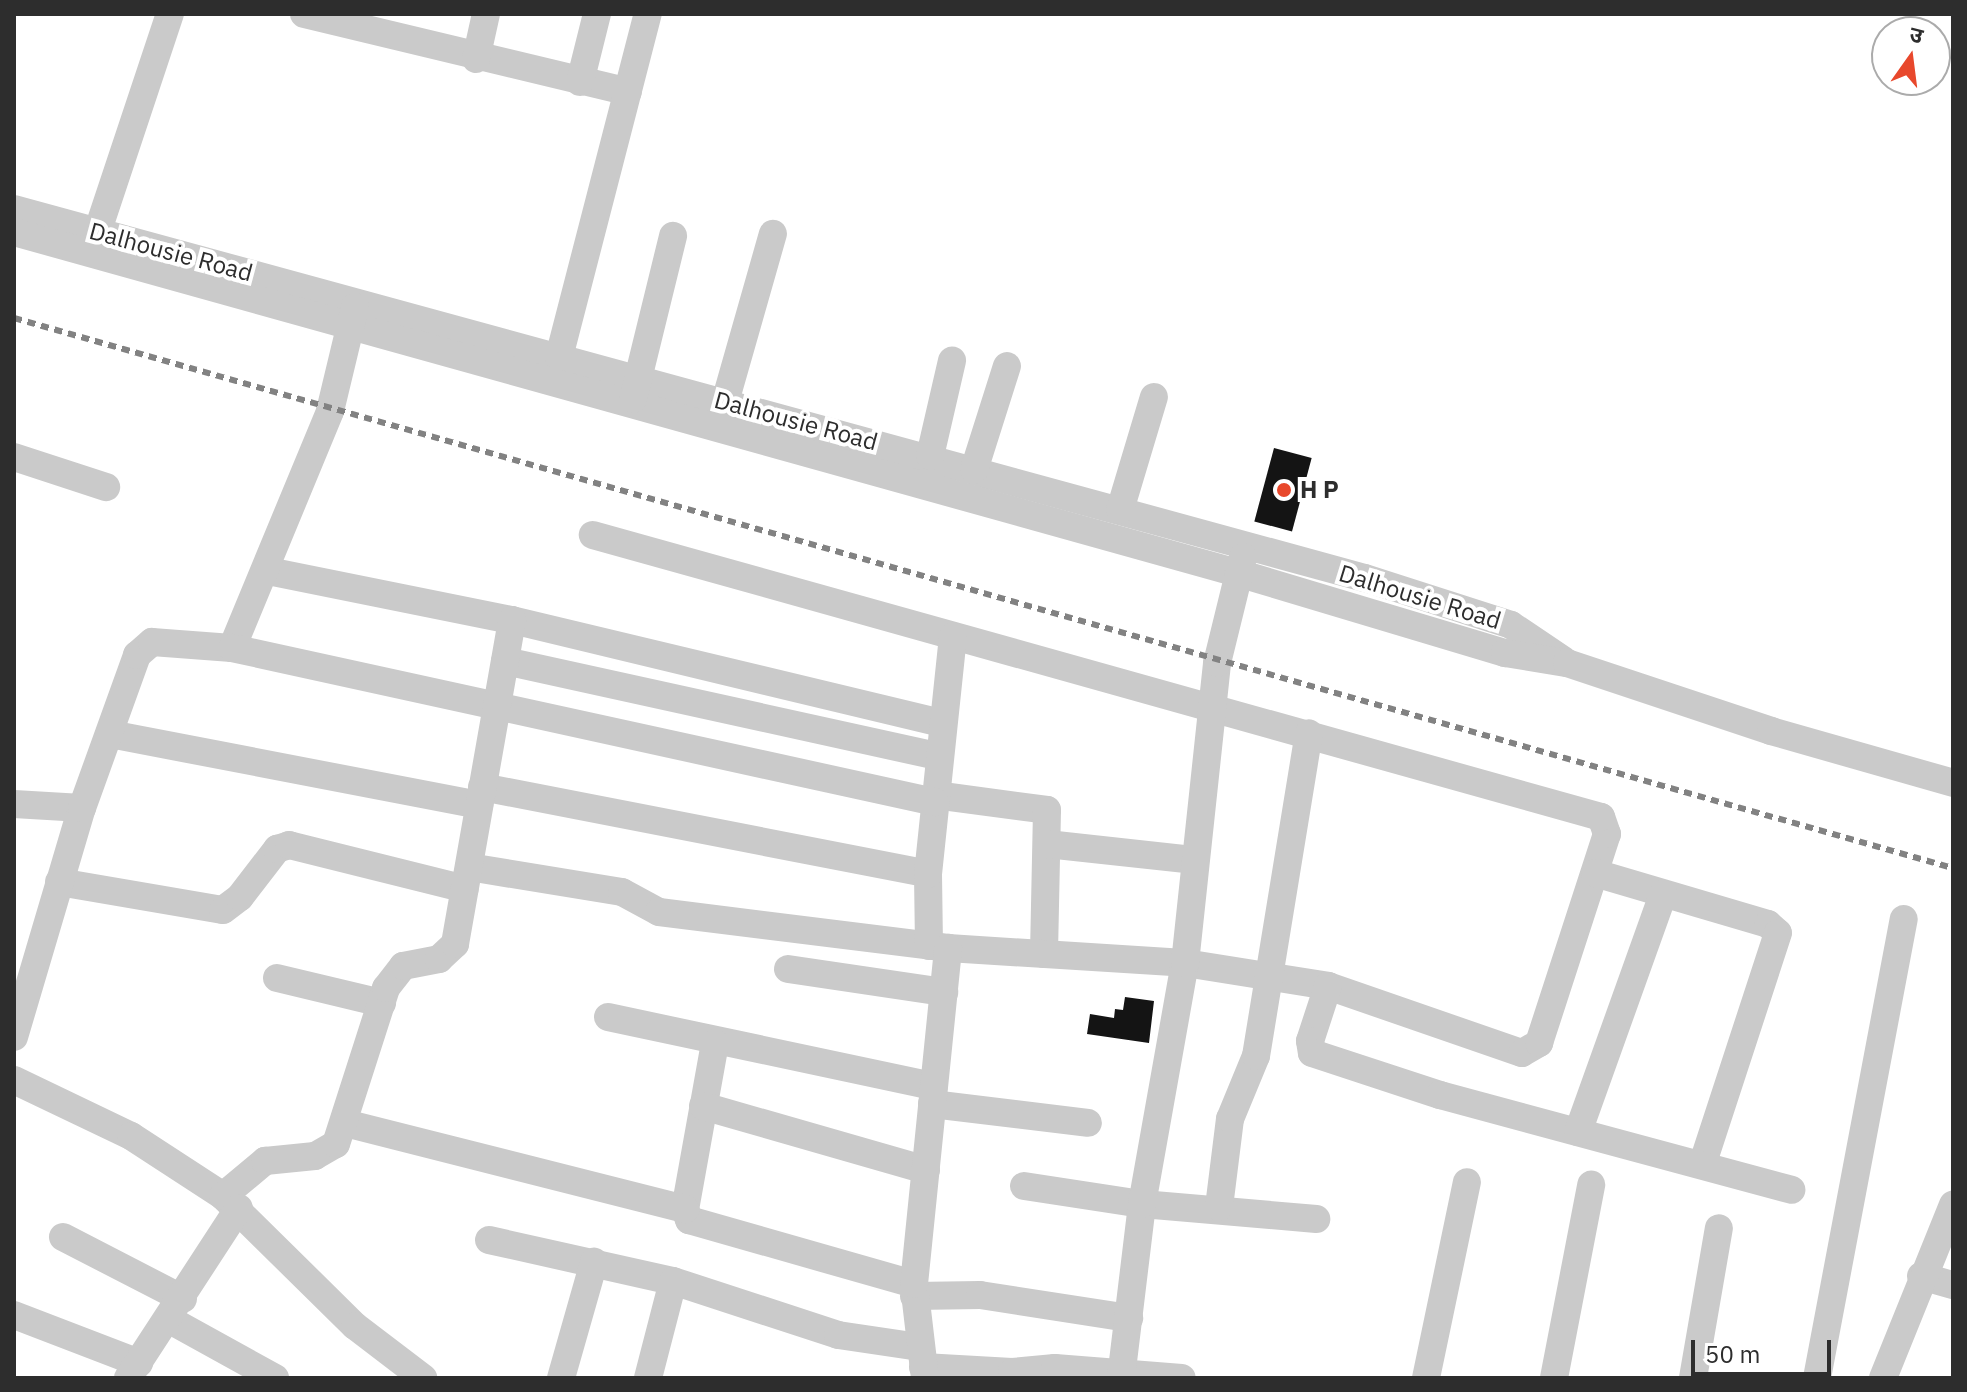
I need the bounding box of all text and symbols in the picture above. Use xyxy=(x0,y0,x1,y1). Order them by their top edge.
north arrow xyxy=(1871,16,1951,96)
text: उ xyxy=(1907,19,1926,50)
street label: Dalhousie Road xyxy=(86,216,256,288)
street label: Dalhousie Road xyxy=(711,385,881,457)
place label: H P xyxy=(1300,476,1339,504)
marker: H P xyxy=(1275,481,1293,499)
street label: Dalhousie Road xyxy=(1336,559,1504,635)
scale bar xyxy=(1695,1324,1835,1374)
text: 50 m xyxy=(1705,1338,1760,1370)

